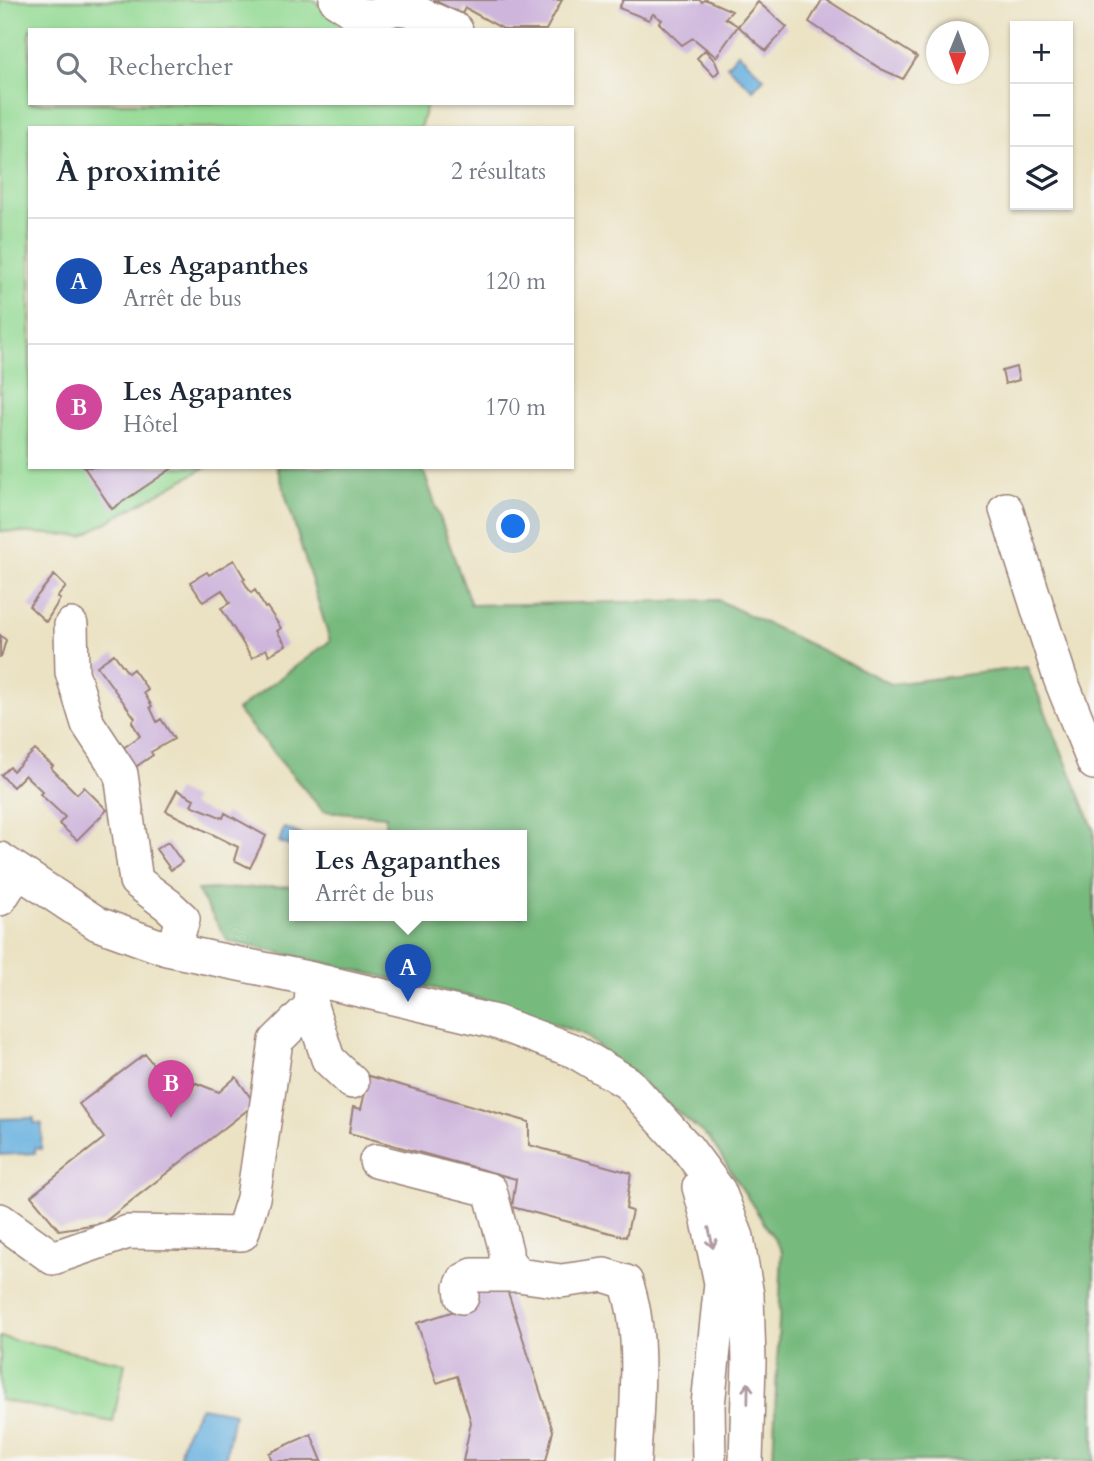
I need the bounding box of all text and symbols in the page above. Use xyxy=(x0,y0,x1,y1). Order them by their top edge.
north arrow xyxy=(926,21,989,84)
map controls xyxy=(1010,21,1073,210)
button: + xyxy=(1010,21,1073,84)
search box xyxy=(28,28,574,105)
icon: search xyxy=(52,48,90,86)
text: Rechercher xyxy=(108,49,233,84)
button: − xyxy=(1010,84,1073,147)
button: layers xyxy=(1010,147,1073,210)
text: À proximité xyxy=(56,151,221,192)
text: 2 résultats xyxy=(451,156,546,187)
text: Les Agapanthes xyxy=(123,248,308,283)
text: A xyxy=(70,266,88,297)
text: 120 m xyxy=(485,266,546,297)
text: Arrêt de bus xyxy=(123,283,242,314)
text: Les Agapantes xyxy=(123,374,292,409)
text: B xyxy=(71,392,87,423)
text: 170 m xyxy=(485,392,546,423)
text: Hôtel xyxy=(123,409,178,440)
your location xyxy=(496,509,530,543)
popup xyxy=(289,830,527,921)
text: Les Agapanthes xyxy=(315,843,501,878)
text: Arrêt de bus xyxy=(315,878,434,909)
pin: A xyxy=(385,944,431,1002)
pin: B xyxy=(148,1060,194,1118)
one-way arrow xyxy=(706,1226,719,1248)
one-way arrow xyxy=(741,1382,755,1405)

